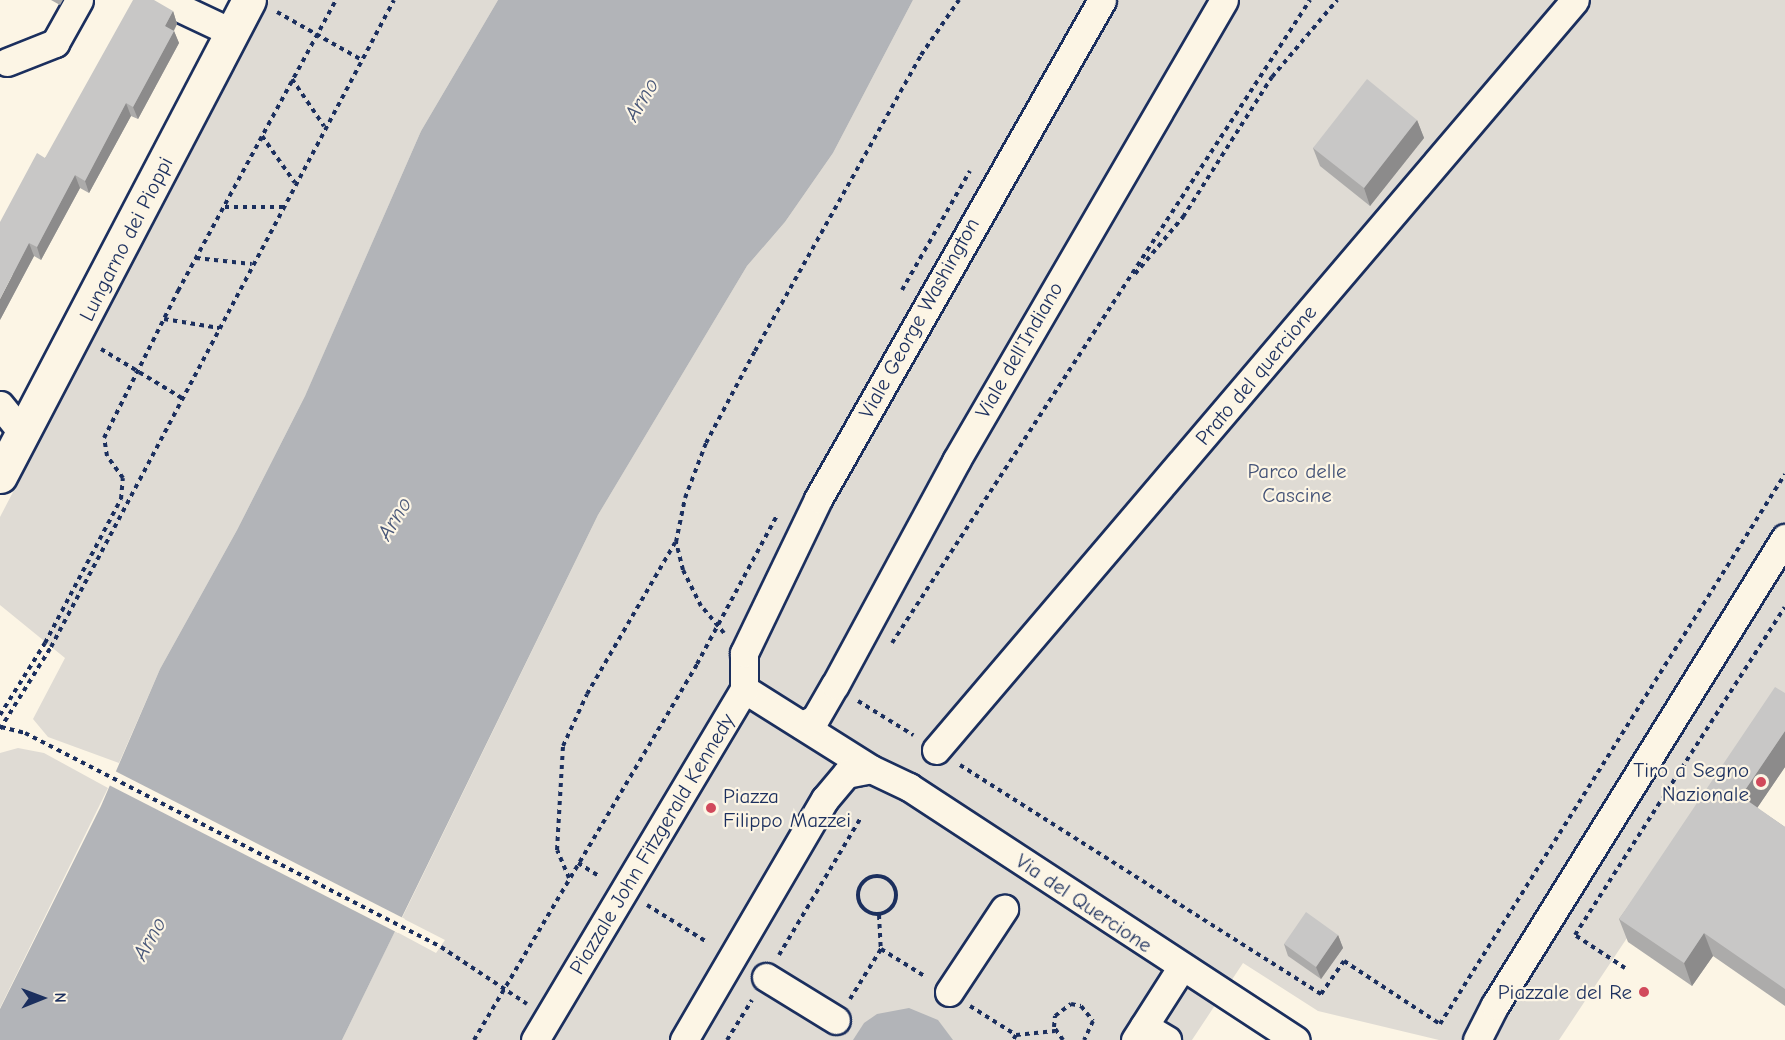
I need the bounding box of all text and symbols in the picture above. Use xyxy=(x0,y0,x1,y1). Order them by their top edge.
water label: Arno xyxy=(619,74,665,126)
street label: Lungarno dei Pioppi xyxy=(74,153,178,325)
street label: Viale George Washington xyxy=(853,213,985,423)
street label: Viale dell'Indiano xyxy=(970,277,1068,423)
street label: Prato del quercione xyxy=(1190,300,1322,450)
park label: Parco delle Cascine xyxy=(1247,458,1347,508)
water label: Arno xyxy=(372,493,418,545)
street label: Piazzale John Fitzgerald Kennedy xyxy=(564,709,740,979)
place label: Tiro a Segno Nazionale xyxy=(1633,757,1749,807)
marker: Tiro a Segno Nazionale xyxy=(1754,775,1768,789)
place label: Piazza Filippo Mazzei xyxy=(723,783,851,833)
marker: Piazza Filippo Mazzei xyxy=(704,801,718,815)
street label: Via del Quercione xyxy=(1011,848,1157,958)
water label: Arno xyxy=(127,913,173,965)
north arrow xyxy=(12,968,72,1028)
place label: Piazzale del Re xyxy=(1498,979,1632,1005)
marker: Piazzale del Re xyxy=(1637,985,1651,999)
text: N xyxy=(51,992,69,1003)

